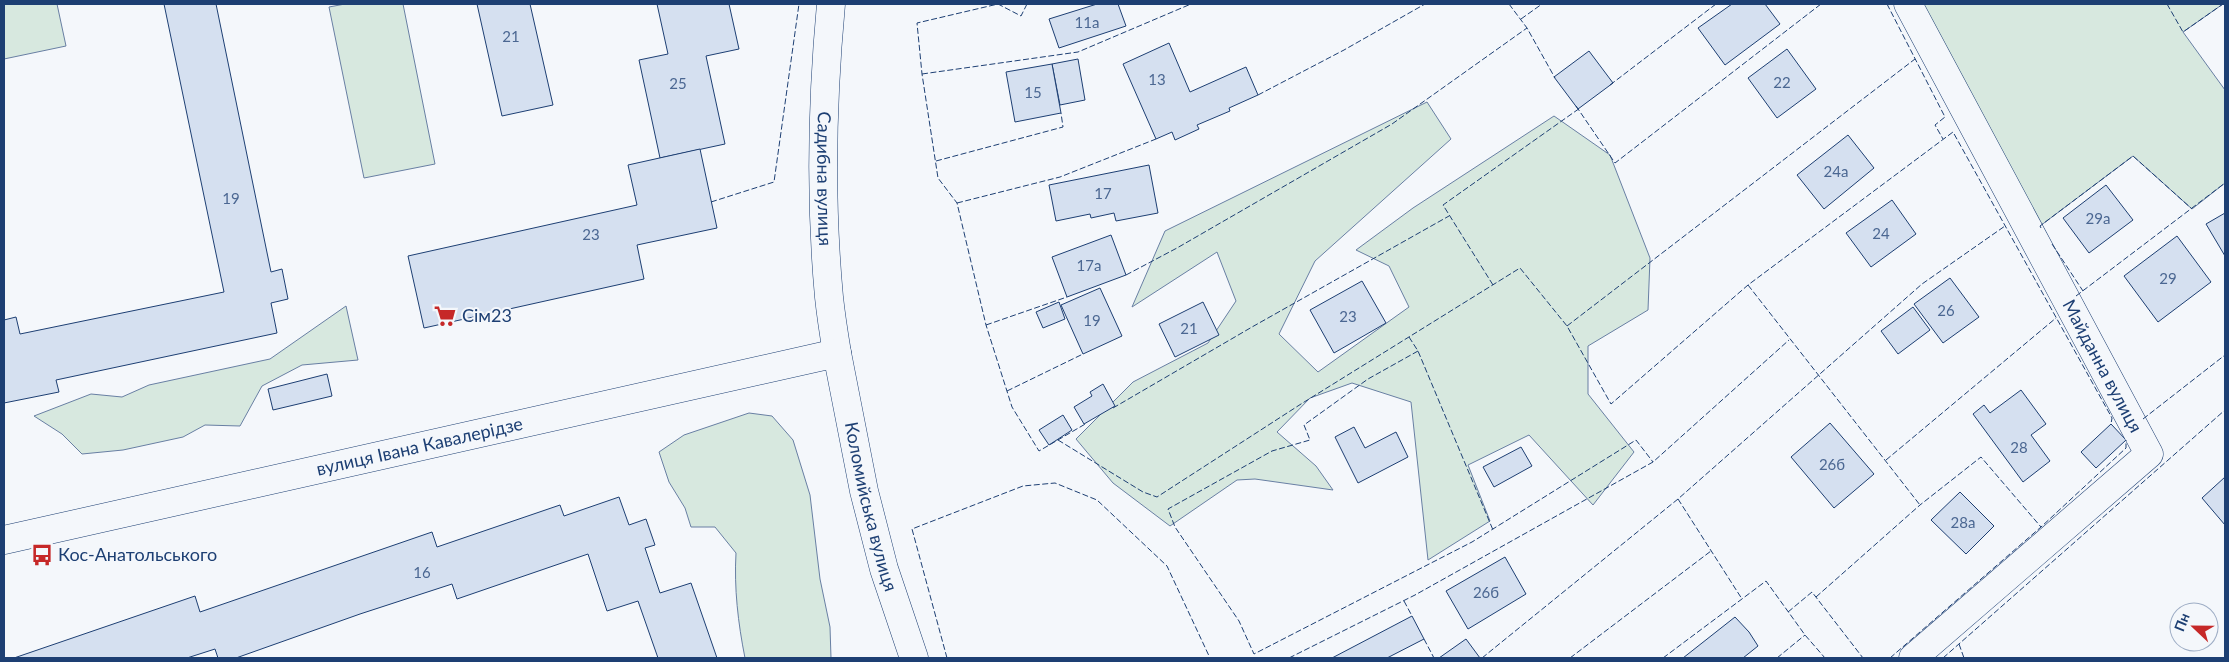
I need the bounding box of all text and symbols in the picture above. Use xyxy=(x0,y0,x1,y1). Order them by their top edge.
house number: 11а xyxy=(1075,13,1099,31)
house number: 21 xyxy=(502,27,520,45)
house number: 13 xyxy=(1148,70,1166,88)
house number: 22 xyxy=(1773,73,1791,91)
house number: 25 xyxy=(669,74,687,92)
house number: 15 xyxy=(1024,83,1042,101)
street label: Садибна вулиця xyxy=(813,111,837,246)
house number: 24а xyxy=(1824,162,1848,180)
house number: 17 xyxy=(1094,184,1112,202)
house number: 19 xyxy=(222,189,240,207)
house number: 29а xyxy=(2086,209,2110,227)
house number: 24 xyxy=(1872,224,1890,242)
house number: 23 xyxy=(582,225,600,243)
house number: 17а xyxy=(1077,256,1101,274)
house number: 29 xyxy=(2159,269,2177,287)
street label: Майданна вулиця xyxy=(2058,296,2147,436)
house number: 26 xyxy=(1937,301,1955,319)
supermarket icon: Сім23 xyxy=(432,303,458,329)
place label: Сім23 xyxy=(462,304,512,326)
house number: 23 xyxy=(1339,307,1357,325)
house number: 19 xyxy=(1083,311,1101,329)
house number: 21 xyxy=(1180,319,1198,337)
street label: вулиця Івана Кавалерідзе xyxy=(314,412,525,480)
street label: Коломийська вулиця xyxy=(841,420,903,594)
house number: 28 xyxy=(2010,438,2028,456)
house number: 26б xyxy=(1819,455,1845,473)
house number: 28а xyxy=(1951,513,1975,531)
bus stop icon: Кос-Анатольського xyxy=(29,542,55,568)
place label: Кос-Анатольського xyxy=(58,543,217,565)
house number: 16 xyxy=(413,563,431,581)
house number: 26б xyxy=(1473,583,1499,601)
north arrow xyxy=(2169,602,2219,652)
text: Пн xyxy=(2170,610,2193,634)

